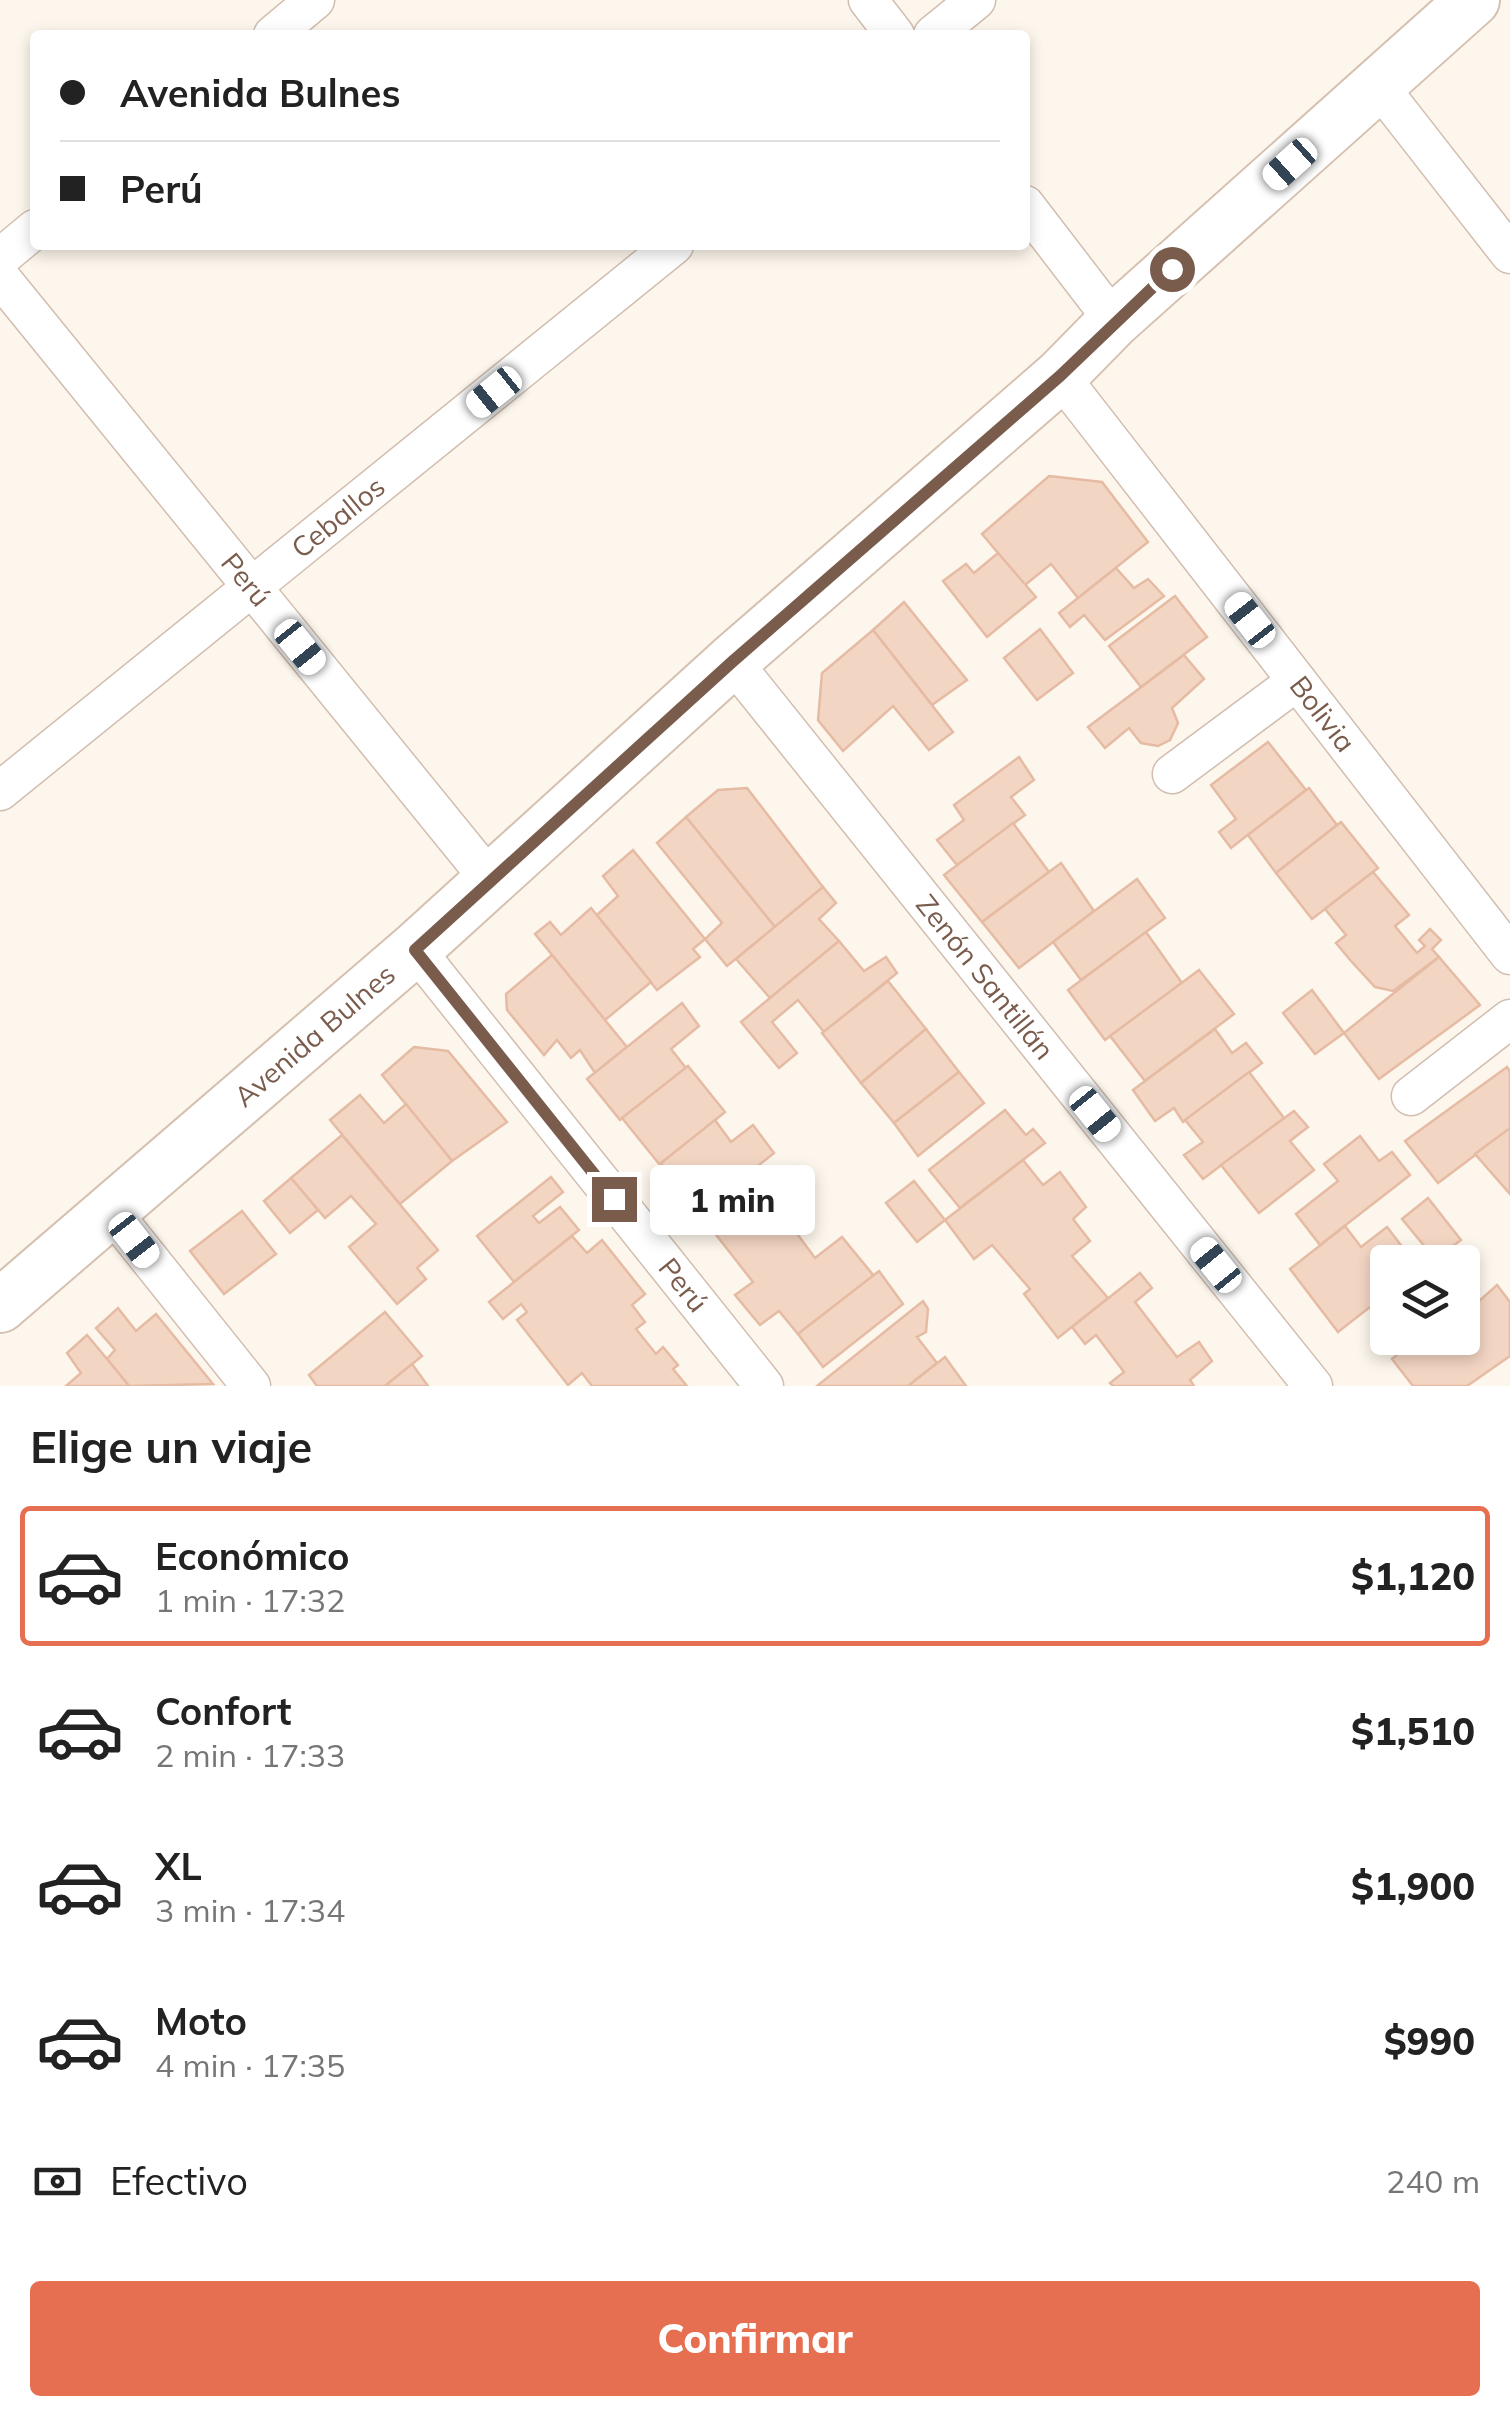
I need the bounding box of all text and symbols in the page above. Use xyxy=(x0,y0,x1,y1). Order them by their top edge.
text: Avenida Bulnes xyxy=(120,69,400,117)
car xyxy=(1258,133,1322,195)
text: Perú xyxy=(120,165,203,213)
route start xyxy=(1150,247,1195,292)
car xyxy=(461,361,527,423)
street label: Ceballos xyxy=(284,468,392,565)
street label: Perú xyxy=(214,545,279,613)
car xyxy=(1220,587,1280,653)
car xyxy=(269,614,331,680)
street label: Bolivia xyxy=(1283,669,1363,759)
street label: Zenón Santillán xyxy=(909,887,1062,1066)
street label: Avenida Bulnes xyxy=(227,956,402,1114)
car xyxy=(1064,1081,1126,1147)
callout: 1 min xyxy=(649,1164,814,1234)
route end xyxy=(592,1177,637,1222)
text: 1 min xyxy=(690,1180,775,1220)
car xyxy=(104,1207,164,1273)
car xyxy=(1185,1232,1247,1298)
map controls xyxy=(1370,1245,1480,1355)
button: layers xyxy=(1370,1245,1480,1355)
street label: Perú xyxy=(652,1251,716,1319)
text: Elige un viaje xyxy=(30,1418,312,1474)
icon: car xyxy=(35,1531,125,1621)
text: Económico xyxy=(155,1532,350,1580)
text: $1,120 xyxy=(1351,1552,1475,1600)
text: 1 min · 17:32 xyxy=(155,1580,345,1620)
icon: car xyxy=(35,1686,125,1776)
text: Confort xyxy=(155,1687,292,1735)
text: $1,510 xyxy=(1351,1707,1475,1755)
text: 2 min · 17:33 xyxy=(155,1735,345,1775)
icon: car xyxy=(35,1841,125,1931)
text: XL xyxy=(155,1842,202,1890)
text: $1,900 xyxy=(1351,1862,1475,1910)
text: 3 min · 17:34 xyxy=(155,1890,345,1930)
icon: car xyxy=(35,1996,125,2086)
text: Moto xyxy=(155,1997,247,2045)
text: $990 xyxy=(1384,2017,1475,2065)
text: 4 min · 17:35 xyxy=(155,2045,345,2085)
icon: cash xyxy=(30,2154,85,2209)
text: Efectivo xyxy=(110,2157,248,2205)
text: 240 m xyxy=(1386,2161,1480,2201)
button: Confirmar xyxy=(30,2281,1480,2396)

